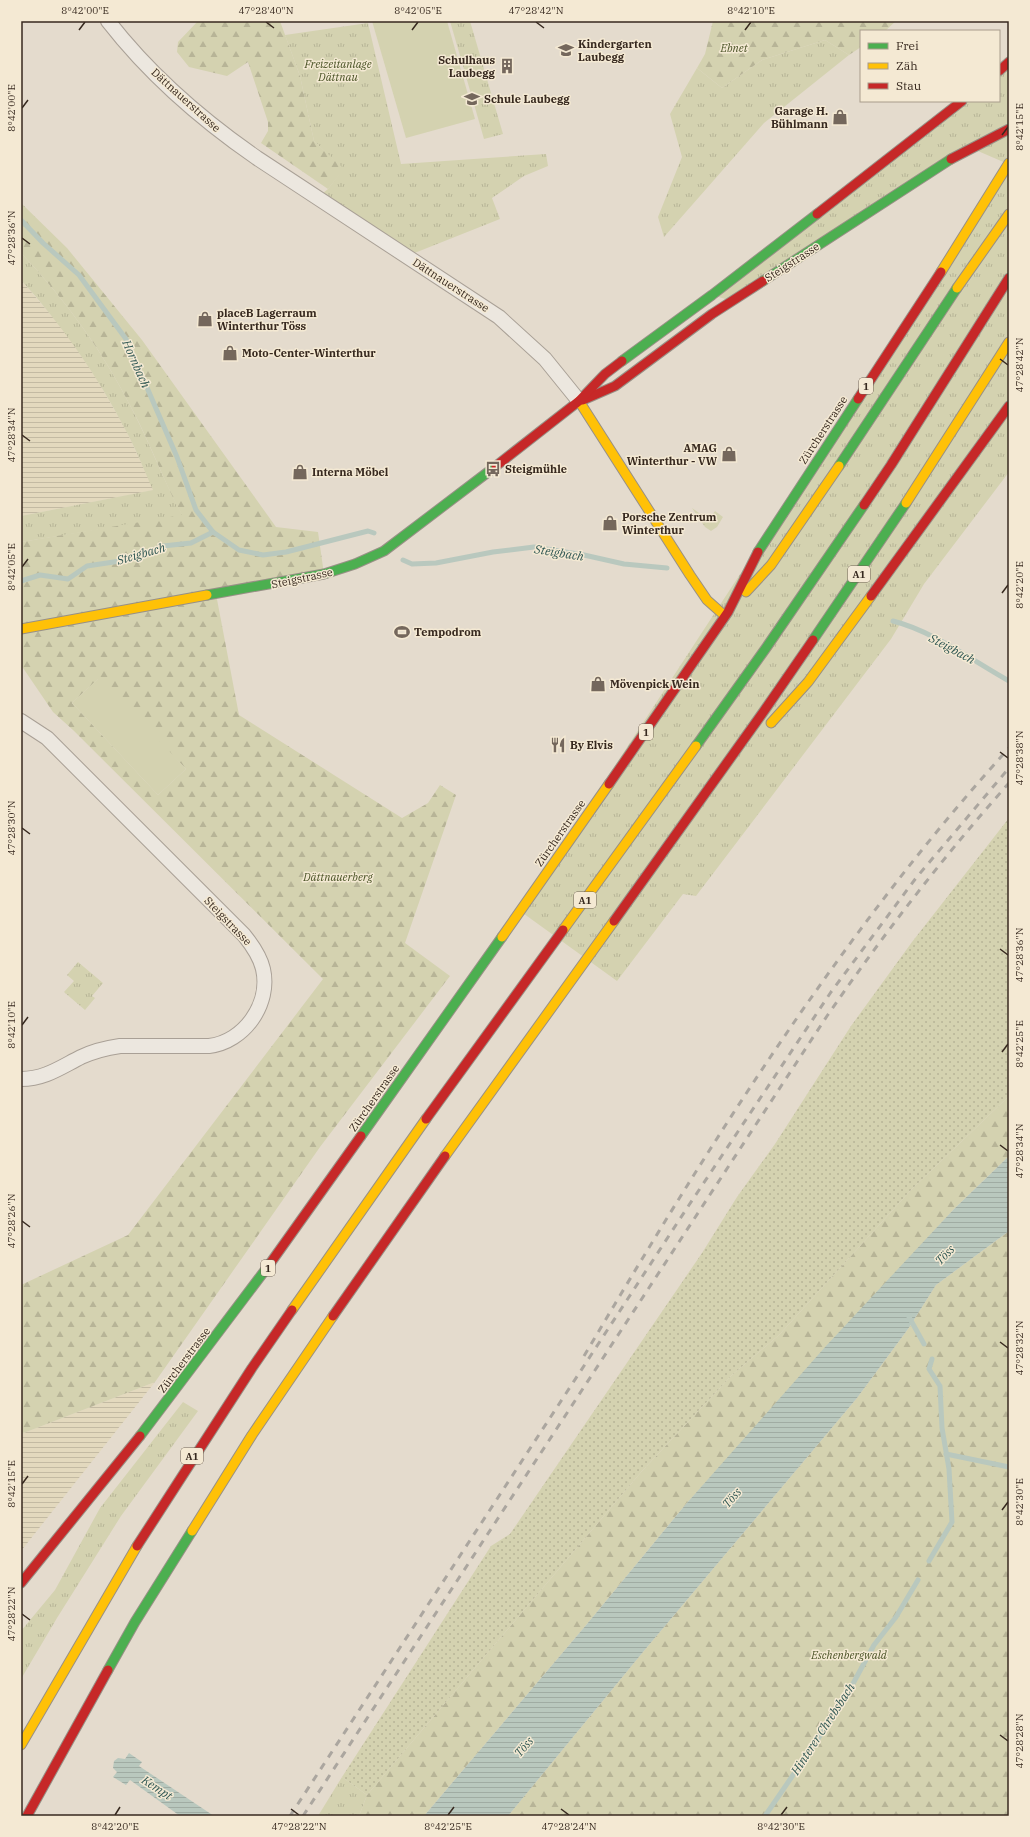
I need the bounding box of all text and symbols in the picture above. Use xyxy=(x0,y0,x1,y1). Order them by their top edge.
text: 8°42'00"E xyxy=(61,4,109,17)
text: 47°28'40"N xyxy=(239,4,294,17)
text: 8°42'05"E xyxy=(394,4,442,17)
text: 47°28'42"N xyxy=(509,4,564,17)
text: 8°42'10"E xyxy=(727,4,775,17)
legend xyxy=(860,30,1000,102)
place label: Kindergarten Laubegg xyxy=(578,37,652,64)
text: Frei xyxy=(896,38,919,53)
school or university icon: Kindergarten Laubegg xyxy=(557,41,575,59)
park label: Ebnet xyxy=(719,41,749,55)
place label: Schulhaus Laubegg xyxy=(438,53,496,80)
park label: Freizeitanlage Dättnau xyxy=(303,57,372,84)
building icon: Schulhaus Laubegg xyxy=(498,57,516,75)
text: Zäh xyxy=(896,58,918,73)
street label: Dättnauerstrasse xyxy=(148,65,224,135)
text: Stau xyxy=(896,78,922,93)
text: 8°42'00"E xyxy=(5,84,18,132)
school or university icon: Schule Laubegg xyxy=(463,90,481,108)
place label: Schule Laubegg xyxy=(484,92,570,106)
text: 8°42'15"E xyxy=(1013,103,1026,151)
place label: Garage H. Bühlmann xyxy=(771,104,828,131)
shop icon: Garage H. Bühlmann xyxy=(831,108,849,126)
text: 47°28'36"N xyxy=(5,210,18,266)
street label: Steigstrasse xyxy=(762,239,822,285)
street label: Dättnauerstrasse xyxy=(410,255,492,315)
place label: placeB Lagerraum Winterthur Töss xyxy=(217,306,317,333)
shop icon: placeB Lagerraum Winterthur Töss xyxy=(196,310,214,328)
water label: Hornbach xyxy=(119,336,154,391)
text: 47°28'42"N xyxy=(1013,337,1026,393)
shop icon: Moto-Center-Winterthur xyxy=(221,344,239,362)
place label: Moto-Center-Winterthur xyxy=(242,346,376,360)
road number: 1 xyxy=(859,378,873,394)
street label: Zürcherstrasse xyxy=(796,393,850,467)
text: 47°28'34"N xyxy=(5,407,18,463)
place label: AMAG Winterthur - VW xyxy=(627,441,718,468)
shop icon: AMAG Winterthur - VW xyxy=(720,445,738,463)
bus stop icon: Steigmühle xyxy=(484,460,502,478)
place label: Steigmühle xyxy=(505,462,567,476)
shop icon: Interna Möbel xyxy=(291,463,309,481)
place label: Interna Möbel xyxy=(312,465,389,479)
place label: Porsche Zentrum Winterthur xyxy=(622,510,717,537)
shop icon: Porsche Zentrum Winterthur xyxy=(601,514,619,532)
water label: Steigbach xyxy=(114,539,167,568)
water label: Steigbach xyxy=(532,541,585,564)
text: 8°42'05"E xyxy=(5,543,18,591)
text: 8°42'20"E xyxy=(1013,561,1026,609)
street label: Steigstrasse xyxy=(270,565,334,591)
road number: A1 xyxy=(848,566,870,582)
sports icon: Tempodrom xyxy=(393,623,411,641)
place label: Tempodrom xyxy=(414,625,482,639)
water label: Steigbach xyxy=(926,630,978,667)
shop icon: Mövenpick Wein xyxy=(589,675,607,693)
place label: Mövenpick Wein xyxy=(610,677,700,691)
road number: 1 xyxy=(639,724,653,740)
text: 47°28'38"N xyxy=(1013,730,1026,786)
restaurant icon: By Elvis xyxy=(549,736,567,754)
place label: By Elvis xyxy=(570,738,613,752)
street label: Zürcherstrasse xyxy=(532,797,588,869)
text: 47°28'30"N xyxy=(5,800,18,856)
park label: Dättnauerberg xyxy=(302,870,374,884)
road number: A1 xyxy=(574,892,596,908)
street label: Steigstrasse xyxy=(201,894,255,948)
text: 47°28'36"N xyxy=(1013,927,1026,983)
text: 8°42'10"E xyxy=(5,1001,18,1049)
text: 8°42'25"E xyxy=(1013,1020,1026,1068)
street label: Zürcherstrasse xyxy=(346,1062,402,1134)
text: 47°28'34"N xyxy=(1013,1123,1026,1179)
text: 47°28'26"N xyxy=(5,1193,18,1249)
water label: Töss xyxy=(932,1241,958,1268)
road number: 1 xyxy=(261,1260,275,1276)
text: 47°28'32"N xyxy=(1013,1320,1026,1376)
street label: Zürcherstrasse xyxy=(155,1324,213,1396)
road number: A1 xyxy=(181,1448,203,1464)
text: 8°42'15"E xyxy=(5,1460,18,1508)
text: 8°42'30"E xyxy=(1013,1478,1026,1526)
water label: Töss xyxy=(719,1484,745,1511)
text: 47°28'22"N xyxy=(5,1586,18,1642)
park label: Eschenbergwald xyxy=(810,1648,888,1662)
water label: Hinterer Chrebsbach xyxy=(787,1680,858,1778)
text: 47°28'28"N xyxy=(1013,1713,1026,1769)
water label: Töss xyxy=(511,1733,537,1760)
water label: Kempt xyxy=(138,1772,176,1803)
text: 8°42'20"E xyxy=(91,1820,139,1833)
text: 47°28'22"N xyxy=(272,1820,327,1833)
text: 8°42'25"E xyxy=(424,1820,472,1833)
text: 47°28'24"N xyxy=(542,1820,597,1833)
text: 8°42'30"E xyxy=(757,1820,805,1833)

